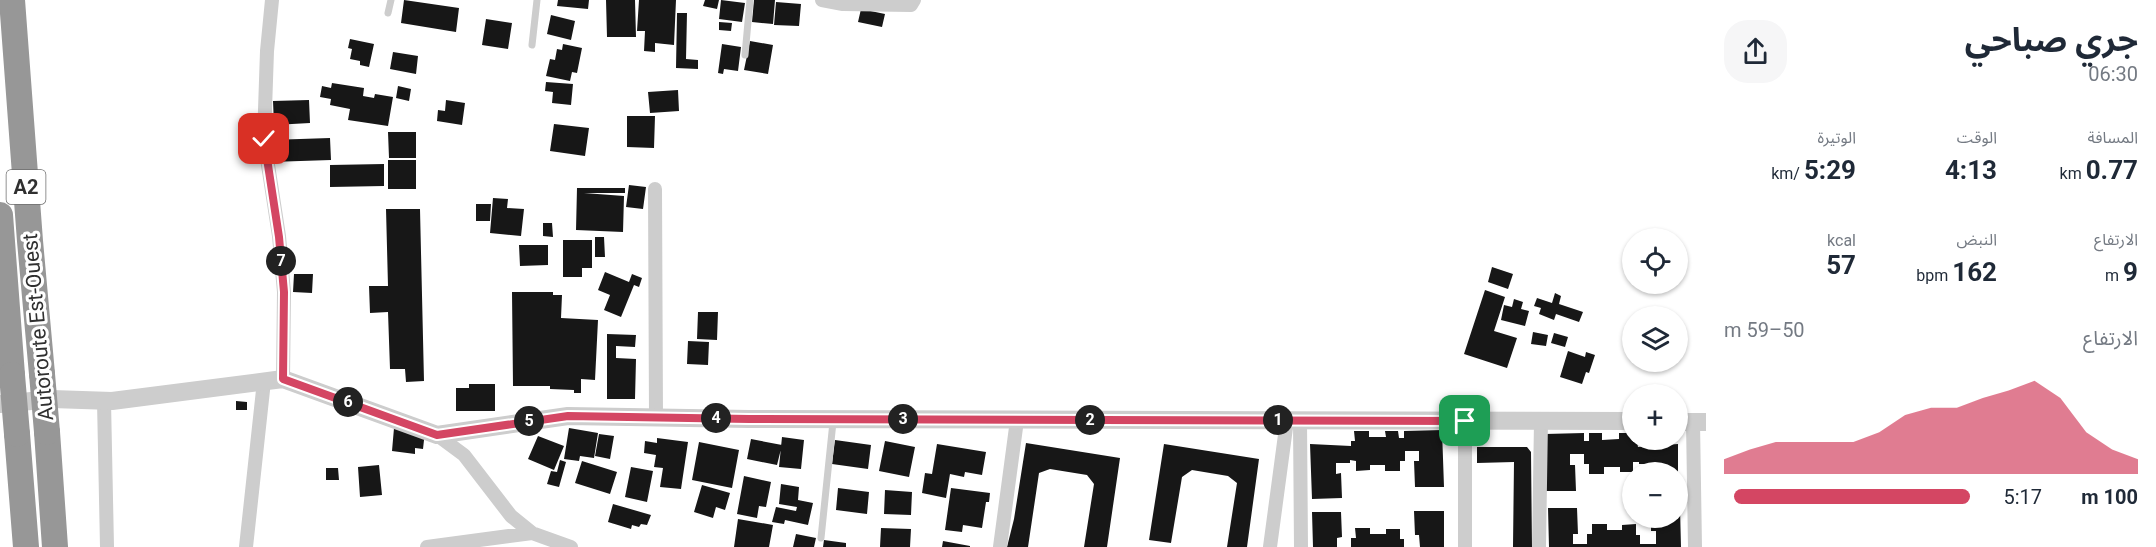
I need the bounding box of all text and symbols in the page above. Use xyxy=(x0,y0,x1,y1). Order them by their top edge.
button: share xyxy=(1724,20,1787,83)
text: جري صباحي xyxy=(1965,20,2138,59)
text: 06:30 xyxy=(2088,62,2138,86)
pin xyxy=(238,113,289,164)
icon: check xyxy=(247,122,280,155)
text: الوتيرة xyxy=(1818,128,1856,147)
text: الوقت xyxy=(1957,128,1997,147)
text: المسافة xyxy=(2088,128,2138,147)
text: 5:29 xyxy=(1804,155,1856,185)
text: 4:13 xyxy=(1945,155,1997,185)
text: 0.77 xyxy=(2086,155,2138,185)
text: /km xyxy=(1771,164,1804,183)
text: km xyxy=(2060,164,2086,183)
road number: A2 xyxy=(6,170,46,204)
map controls xyxy=(1622,228,1688,528)
button: locate xyxy=(1622,228,1688,294)
text: النبض xyxy=(1956,230,1997,249)
text: الارتفاع xyxy=(2094,230,2138,249)
text: kcal xyxy=(1827,231,1856,250)
street label: Autoroute Est-Ouest xyxy=(18,232,58,422)
pin: 7 xyxy=(266,246,296,276)
text: 57 xyxy=(1826,250,1856,280)
text: 7 xyxy=(276,251,286,270)
text: 162 xyxy=(1952,257,1997,287)
text: 9 xyxy=(2123,257,2138,287)
text: bpm xyxy=(1916,266,1952,285)
text: m xyxy=(2105,266,2123,285)
button: layers xyxy=(1622,306,1688,372)
text: 50–59 m xyxy=(1724,318,1805,342)
text: الارتفاع xyxy=(2083,326,2138,350)
button: + xyxy=(1622,384,1688,450)
pin: 6 xyxy=(333,387,363,417)
text: 6 xyxy=(343,392,353,411)
pin xyxy=(1439,395,1490,446)
pin: 4 xyxy=(701,403,731,433)
pin: 3 xyxy=(888,404,918,434)
icon: arrive xyxy=(1448,404,1481,437)
pin: 2 xyxy=(1075,405,1105,435)
pin: 1 xyxy=(1263,405,1293,435)
pin: 5 xyxy=(514,406,544,436)
text: 4 xyxy=(711,408,721,427)
text: 3 xyxy=(898,409,908,428)
text: 2 xyxy=(1085,410,1095,429)
text: 1 xyxy=(1273,410,1283,429)
text: 5 xyxy=(524,411,534,430)
button: − xyxy=(1622,462,1688,528)
text: 5:17 xyxy=(2003,485,2042,509)
text: 100 m xyxy=(2081,485,2138,509)

